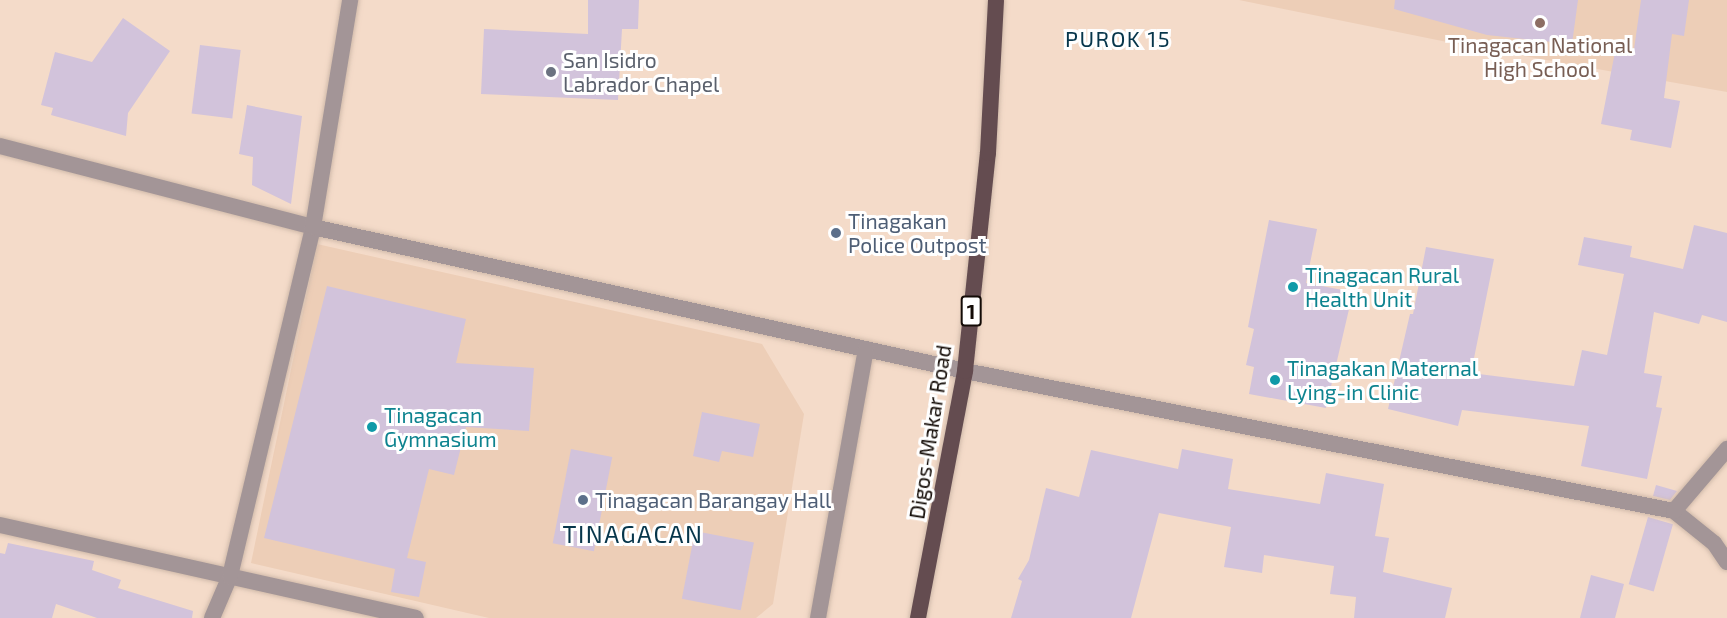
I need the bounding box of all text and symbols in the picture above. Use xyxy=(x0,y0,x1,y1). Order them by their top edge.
marker: Tinagacan National High School xyxy=(1533,16,1547,30)
district label: PUROK 15 xyxy=(1065,26,1171,52)
place label: Tinagacan National High School xyxy=(1448,32,1632,82)
place label: San Isidro Labrador Chapel xyxy=(563,47,720,97)
marker: San Isidro Labrador Chapel xyxy=(544,65,558,79)
place label: Tinagakan Police Outpost xyxy=(848,208,986,258)
marker: Tinagakan Police Outpost xyxy=(829,226,843,240)
place label: Tinagacan Rural Health Unit xyxy=(1305,262,1459,312)
marker: Tinagacan Rural Health Unit xyxy=(1286,280,1300,294)
road number: 1 xyxy=(960,294,982,328)
street label: Digos-Makar Road xyxy=(904,343,956,521)
place label: Tinagakan Maternal Lying-in Clinic xyxy=(1287,355,1478,405)
marker: Tinagakan Maternal Lying-in Clinic xyxy=(1268,373,1282,387)
place label: Tinagacan Gymnasium xyxy=(384,402,497,452)
marker: Tinagacan Gymnasium xyxy=(365,420,379,434)
place label: Tinagacan Barangay Hall xyxy=(595,487,832,513)
marker: Tinagacan Barangay Hall xyxy=(576,493,590,507)
district label: TINAGACAN xyxy=(563,520,703,548)

